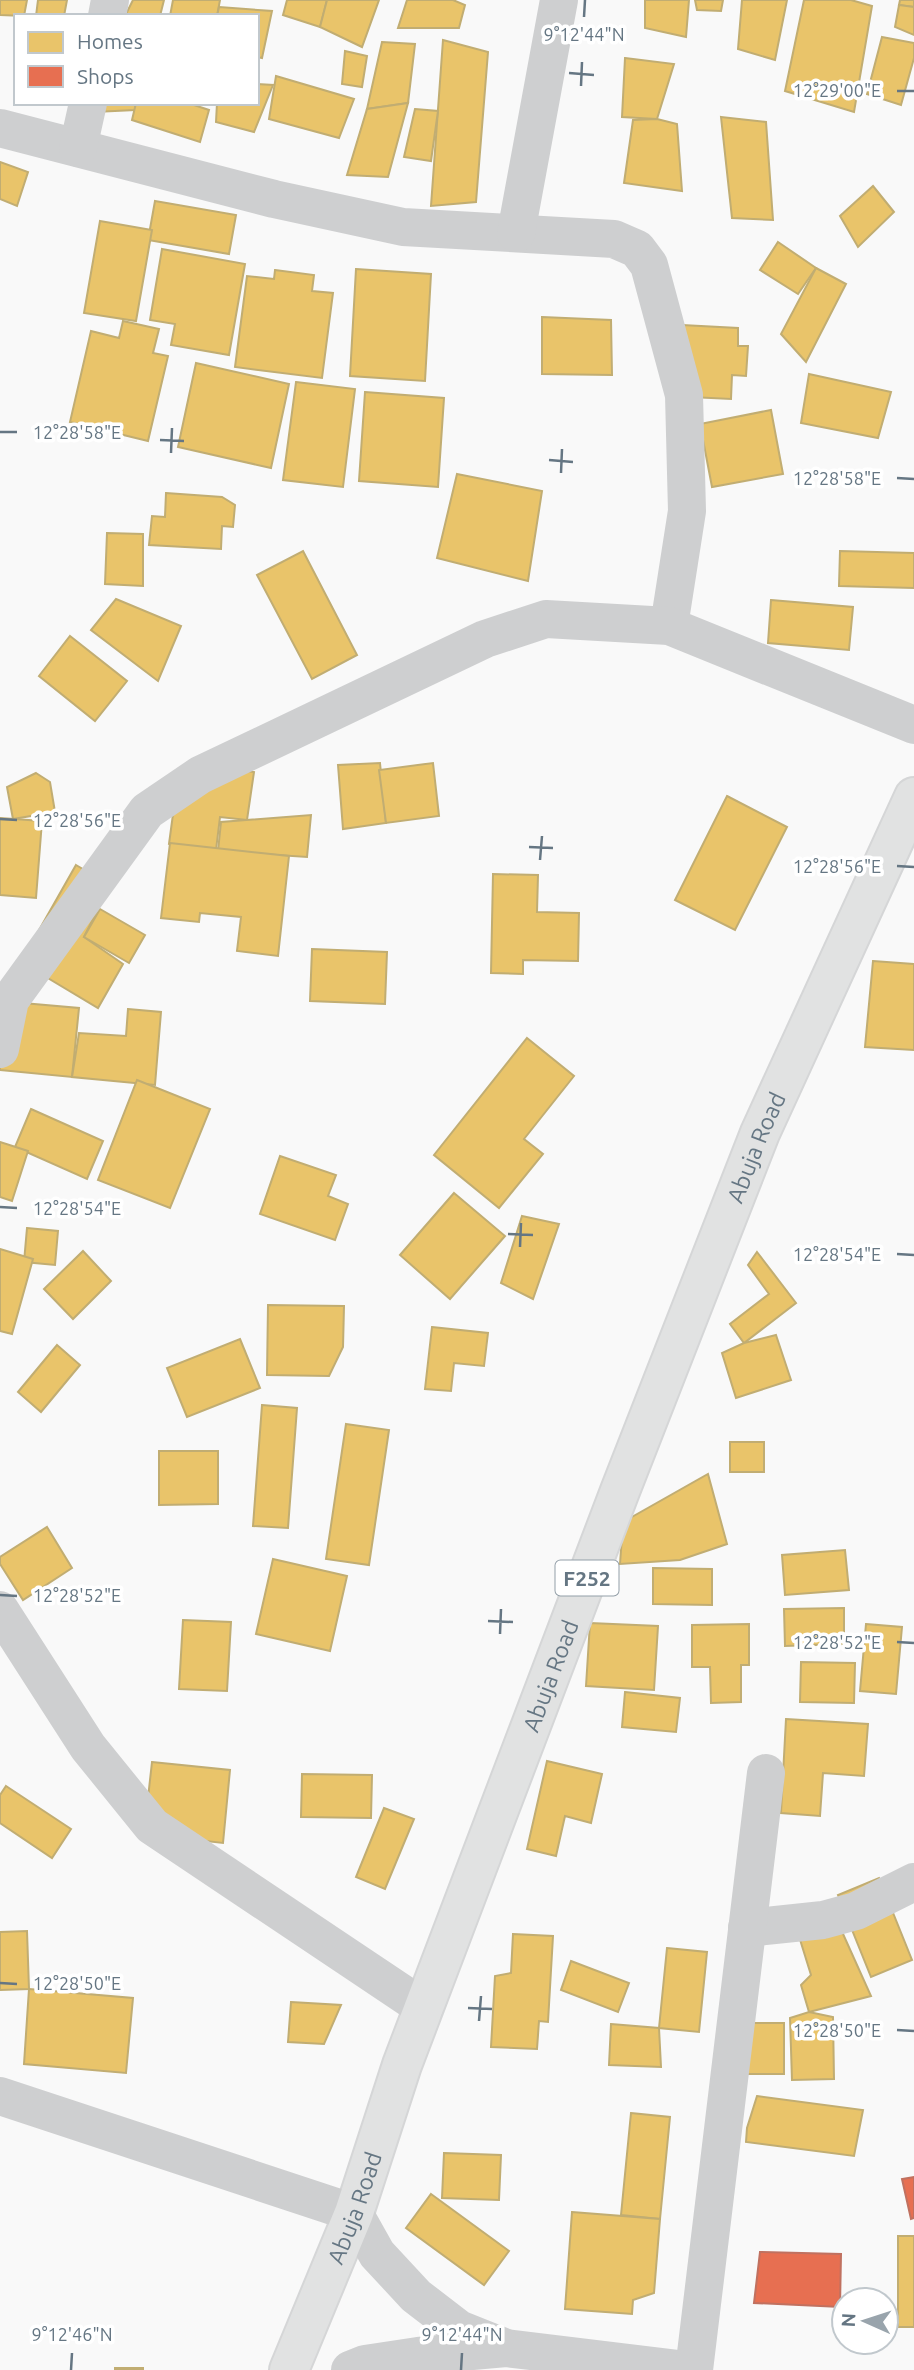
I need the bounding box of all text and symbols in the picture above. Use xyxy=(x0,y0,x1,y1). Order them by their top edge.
legend xyxy=(14,14,259,105)
text: 9°12'44"N xyxy=(544,24,624,44)
text: Homes xyxy=(77,29,143,53)
text: Shops xyxy=(77,64,134,88)
text: 12°29'00"E xyxy=(793,80,881,100)
text: 12°28'58"E xyxy=(33,422,121,442)
text: 12°28'58"E xyxy=(793,468,881,488)
text: 12°28'56"E xyxy=(33,810,121,830)
text: 12°28'56"E xyxy=(793,856,881,876)
street label: Abuja Road xyxy=(722,1088,790,1206)
text: 12°28'54"E xyxy=(33,1198,121,1218)
text: 12°28'54"E xyxy=(793,1244,881,1264)
road number: F252 xyxy=(556,1560,618,1596)
text: 12°28'52"E xyxy=(33,1585,121,1605)
street label: Abuja Road xyxy=(517,1616,582,1735)
text: 12°28'52"E xyxy=(793,1632,881,1652)
text: 12°28'50"E xyxy=(33,1973,121,1993)
text: 12°28'50"E xyxy=(793,2020,881,2040)
street label: Abuja Road xyxy=(322,2149,386,2267)
north arrow xyxy=(830,2286,900,2356)
text: N xyxy=(837,2312,859,2328)
text: 9°12'46"N xyxy=(32,2324,112,2344)
text: 9°12'44"N xyxy=(422,2324,502,2344)

